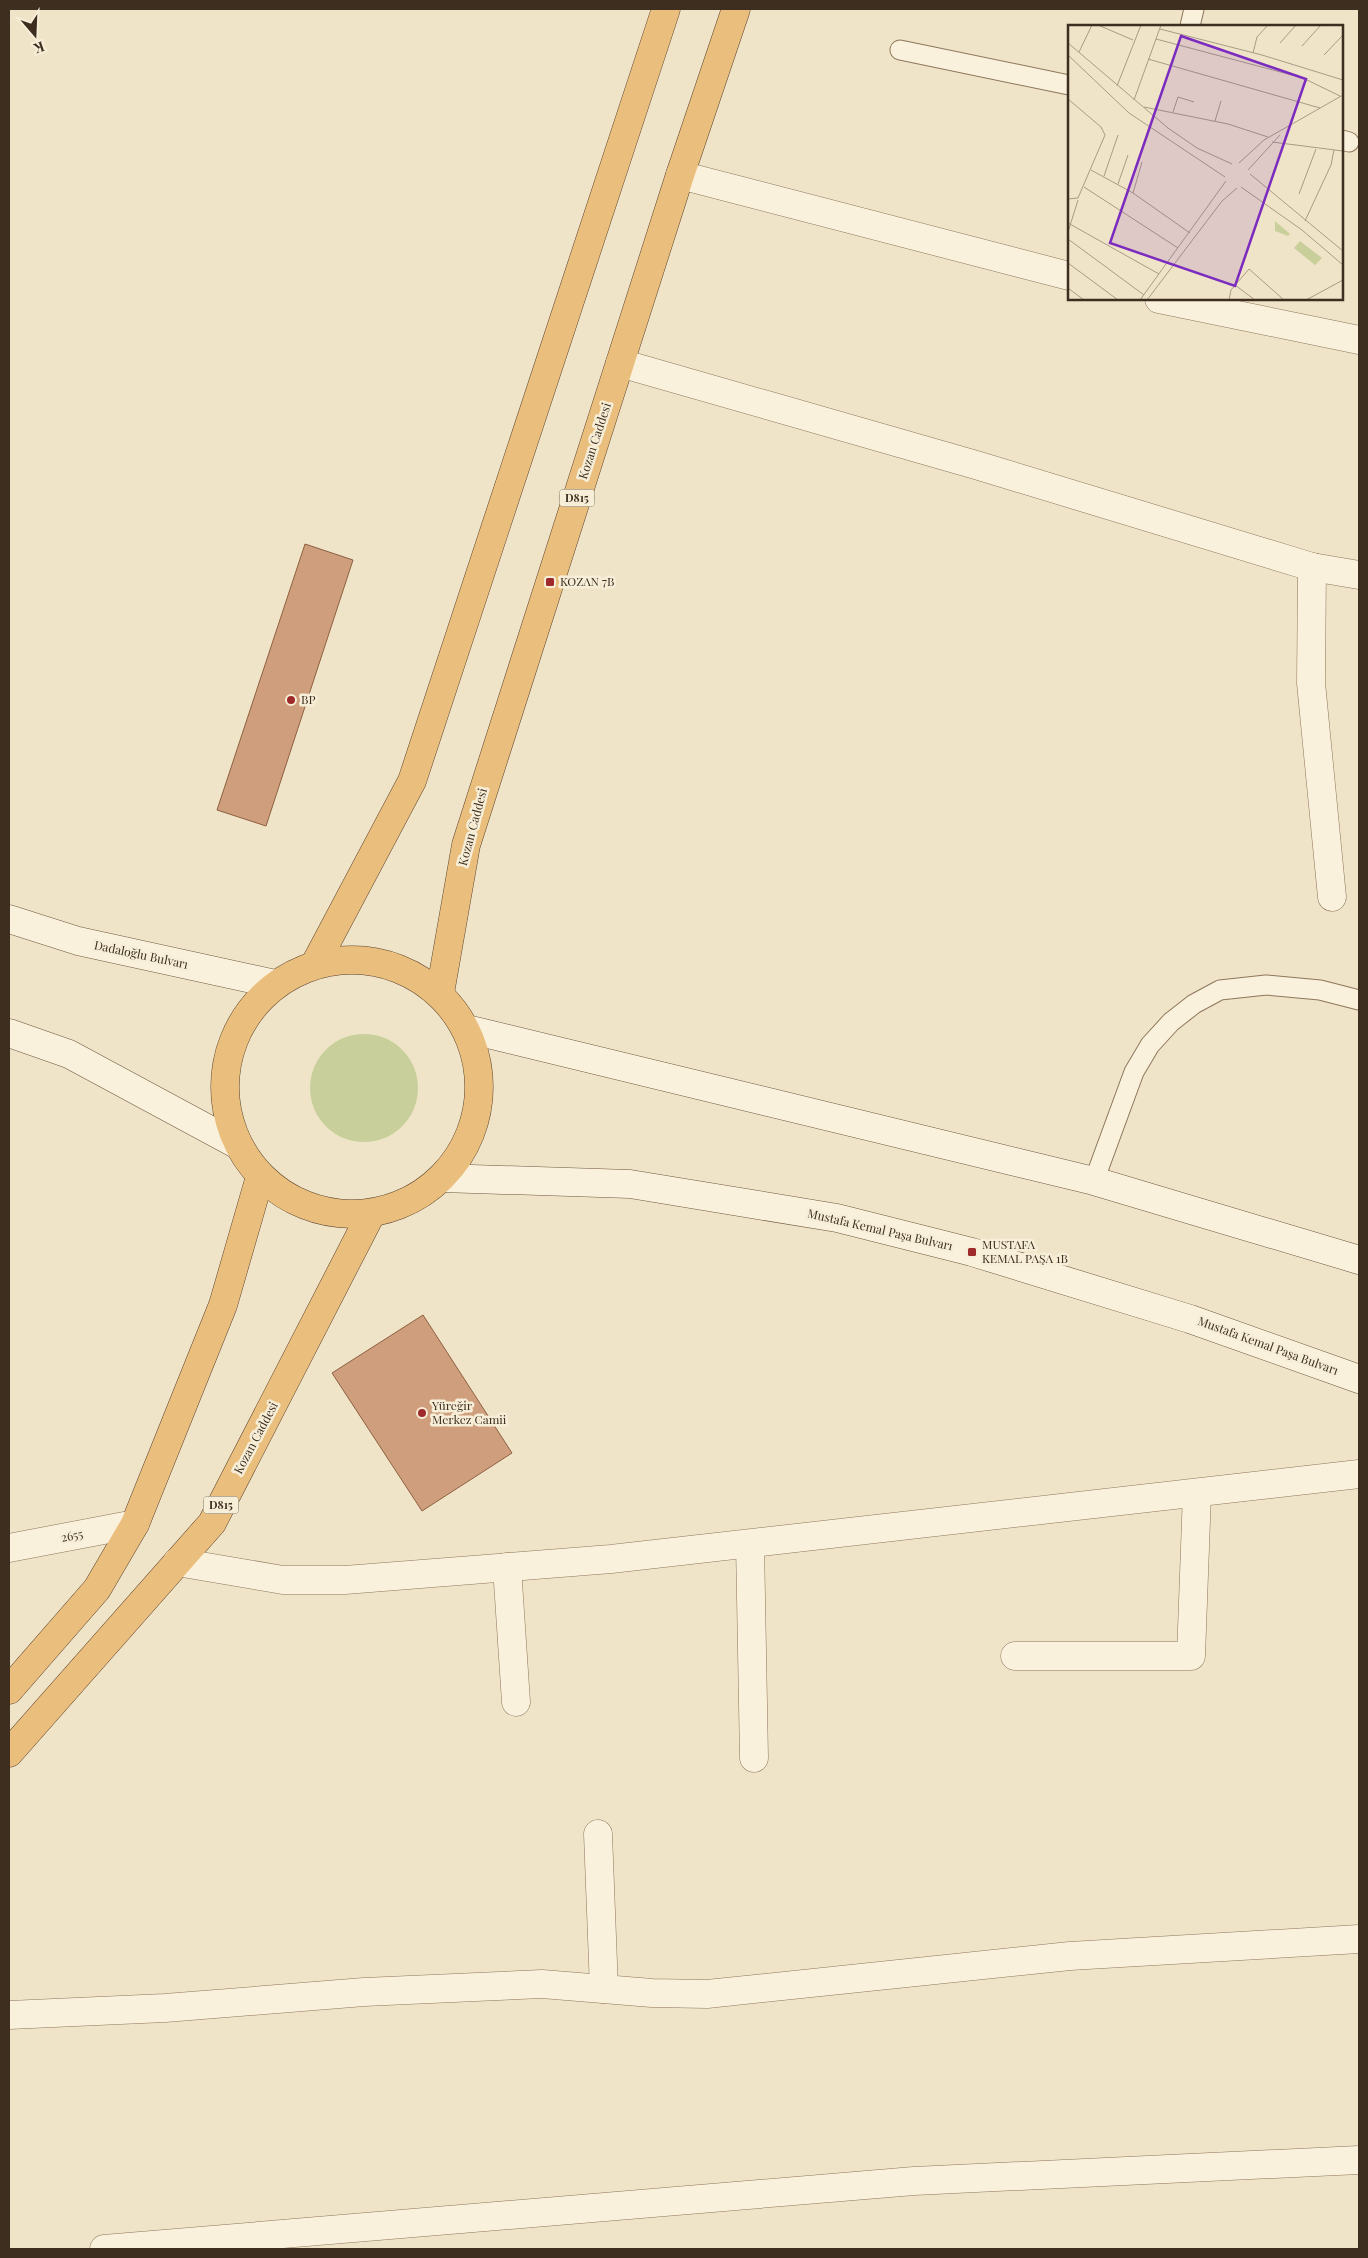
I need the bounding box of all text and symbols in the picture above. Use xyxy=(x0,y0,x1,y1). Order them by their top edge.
north arrow xyxy=(10,10,60,60)
inset map xyxy=(1068,25,1343,300)
text: K xyxy=(31,37,47,59)
street label: Kozan Caddesi xyxy=(574,400,614,481)
road number: D815 xyxy=(560,489,594,506)
place label: KOZAN 7B xyxy=(560,573,614,589)
marker: KOZAN 7B xyxy=(544,576,556,588)
place label: BP xyxy=(301,691,315,707)
marker: BP xyxy=(285,694,297,706)
street label: Kozan Caddesi xyxy=(454,786,490,867)
street label: Dadaloğlu Bulvarı xyxy=(93,936,190,972)
street label: Mustafa Kemal Paşa Bulvarı xyxy=(806,1205,955,1254)
place label: MUSTAFA KEMAL PAŞA 1B xyxy=(982,1236,1068,1266)
marker: MUSTAFA KEMAL PAŞA 1B xyxy=(966,1246,978,1258)
street label: Mustafa Kemal Paşa Bulvarı xyxy=(1196,1312,1341,1378)
place label: Yüreğir Merkez Camii xyxy=(431,1397,507,1427)
street label: Kozan Caddesi xyxy=(229,1398,281,1476)
marker: Yüreğir Merkez Camii xyxy=(416,1407,428,1419)
road number: D815 xyxy=(204,1496,238,1514)
street label: 2655 xyxy=(60,1525,84,1545)

